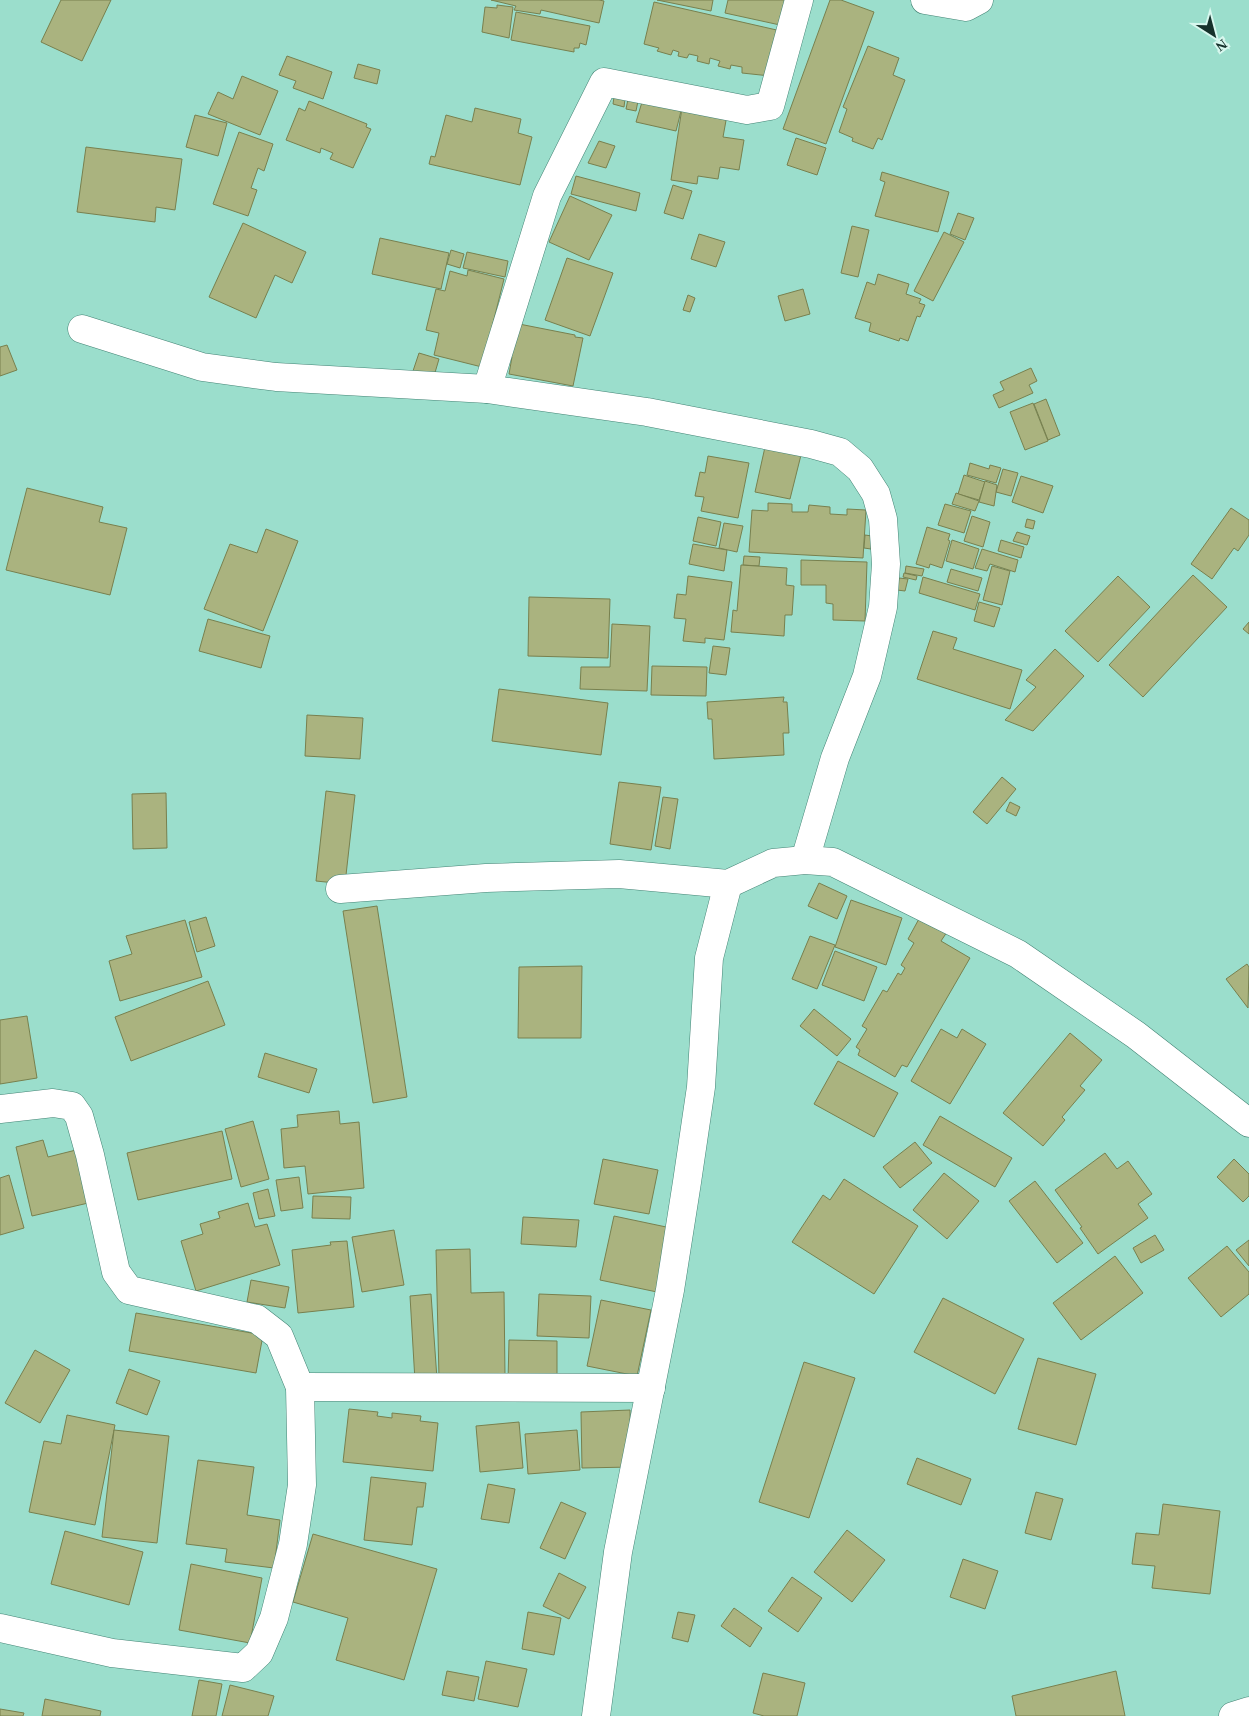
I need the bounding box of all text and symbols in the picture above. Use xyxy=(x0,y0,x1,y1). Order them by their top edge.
north arrow xyxy=(1189,10,1239,60)
text: N xyxy=(1213,36,1230,54)

